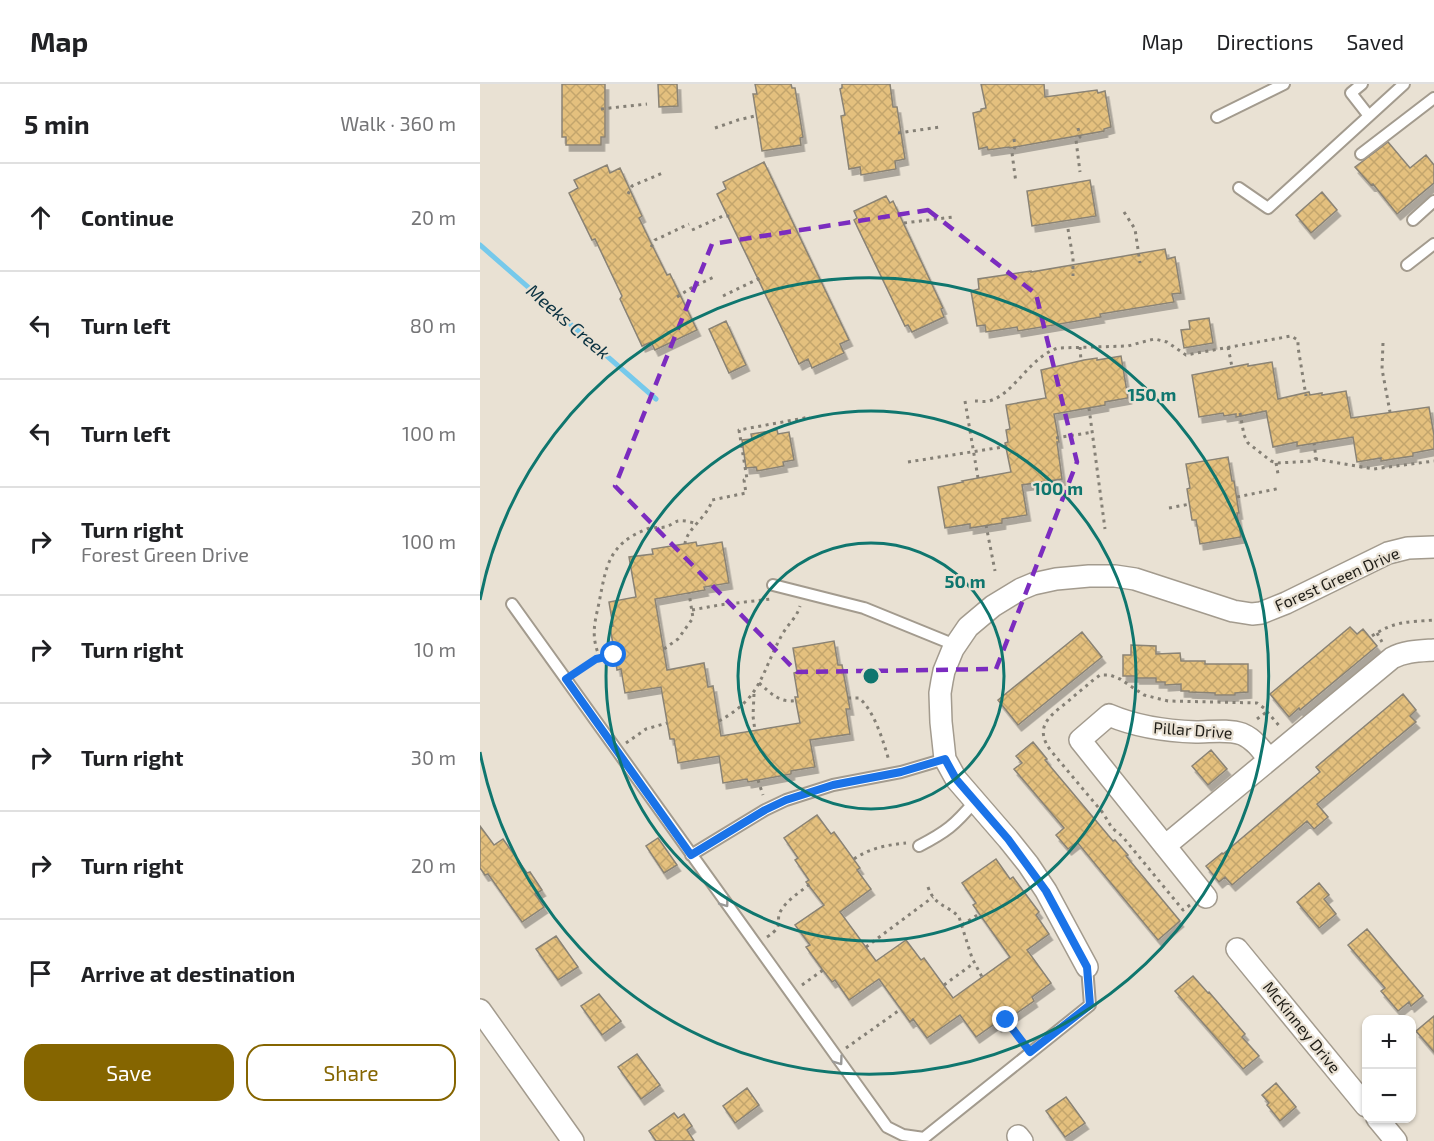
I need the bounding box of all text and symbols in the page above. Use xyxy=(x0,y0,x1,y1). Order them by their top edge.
text: Map xyxy=(30,24,88,58)
text: Map xyxy=(1141,29,1184,54)
text: Directions xyxy=(1217,29,1313,54)
text: Saved xyxy=(1346,29,1404,54)
text: 5 min xyxy=(24,108,90,139)
text: Walk · 360 m xyxy=(340,111,456,135)
icon: ahead xyxy=(24,201,57,234)
text: Continue xyxy=(81,204,174,230)
text: 20 m xyxy=(411,205,456,229)
water label: Meeks Creek xyxy=(522,279,615,363)
icon: left xyxy=(24,309,57,342)
text: Turn left xyxy=(81,312,170,338)
text: 80 m xyxy=(410,313,456,337)
text: 150 m xyxy=(1128,383,1176,405)
icon: left xyxy=(24,417,57,450)
text: Turn left xyxy=(81,420,170,446)
text: 100 m xyxy=(402,421,456,445)
text: 100 m xyxy=(1033,477,1083,499)
text: Turn right xyxy=(81,516,183,542)
icon: right xyxy=(24,525,57,558)
text: 100 m xyxy=(402,529,456,553)
text: Forest Green Drive xyxy=(81,542,249,566)
street label: Forest Green Drive xyxy=(1272,543,1402,615)
text: 50 m xyxy=(944,570,986,592)
icon: right xyxy=(24,633,57,666)
text: Turn right xyxy=(81,636,183,662)
text: 10 m xyxy=(414,637,456,661)
route start xyxy=(600,641,626,667)
centre of rings xyxy=(861,666,881,686)
street label: Pillar Drive xyxy=(1153,717,1233,742)
icon: right xyxy=(24,741,57,774)
text: Turn right xyxy=(81,744,183,770)
text: 30 m xyxy=(411,745,456,769)
icon: right xyxy=(24,849,57,882)
text: Turn right xyxy=(81,852,183,878)
text: 20 m xyxy=(411,853,456,877)
one-way arrow xyxy=(718,896,729,907)
icon: arrive xyxy=(24,957,57,990)
text: Arrive at destination xyxy=(81,960,295,986)
street label: McKinney Drive xyxy=(1260,977,1345,1076)
route end xyxy=(992,1006,1018,1032)
map controls xyxy=(1362,1015,1416,1123)
button: + xyxy=(1362,1015,1416,1069)
button: Save xyxy=(24,1044,234,1101)
button: Share xyxy=(246,1044,456,1101)
one-way arrow xyxy=(832,1055,843,1066)
button: − xyxy=(1362,1069,1416,1123)

